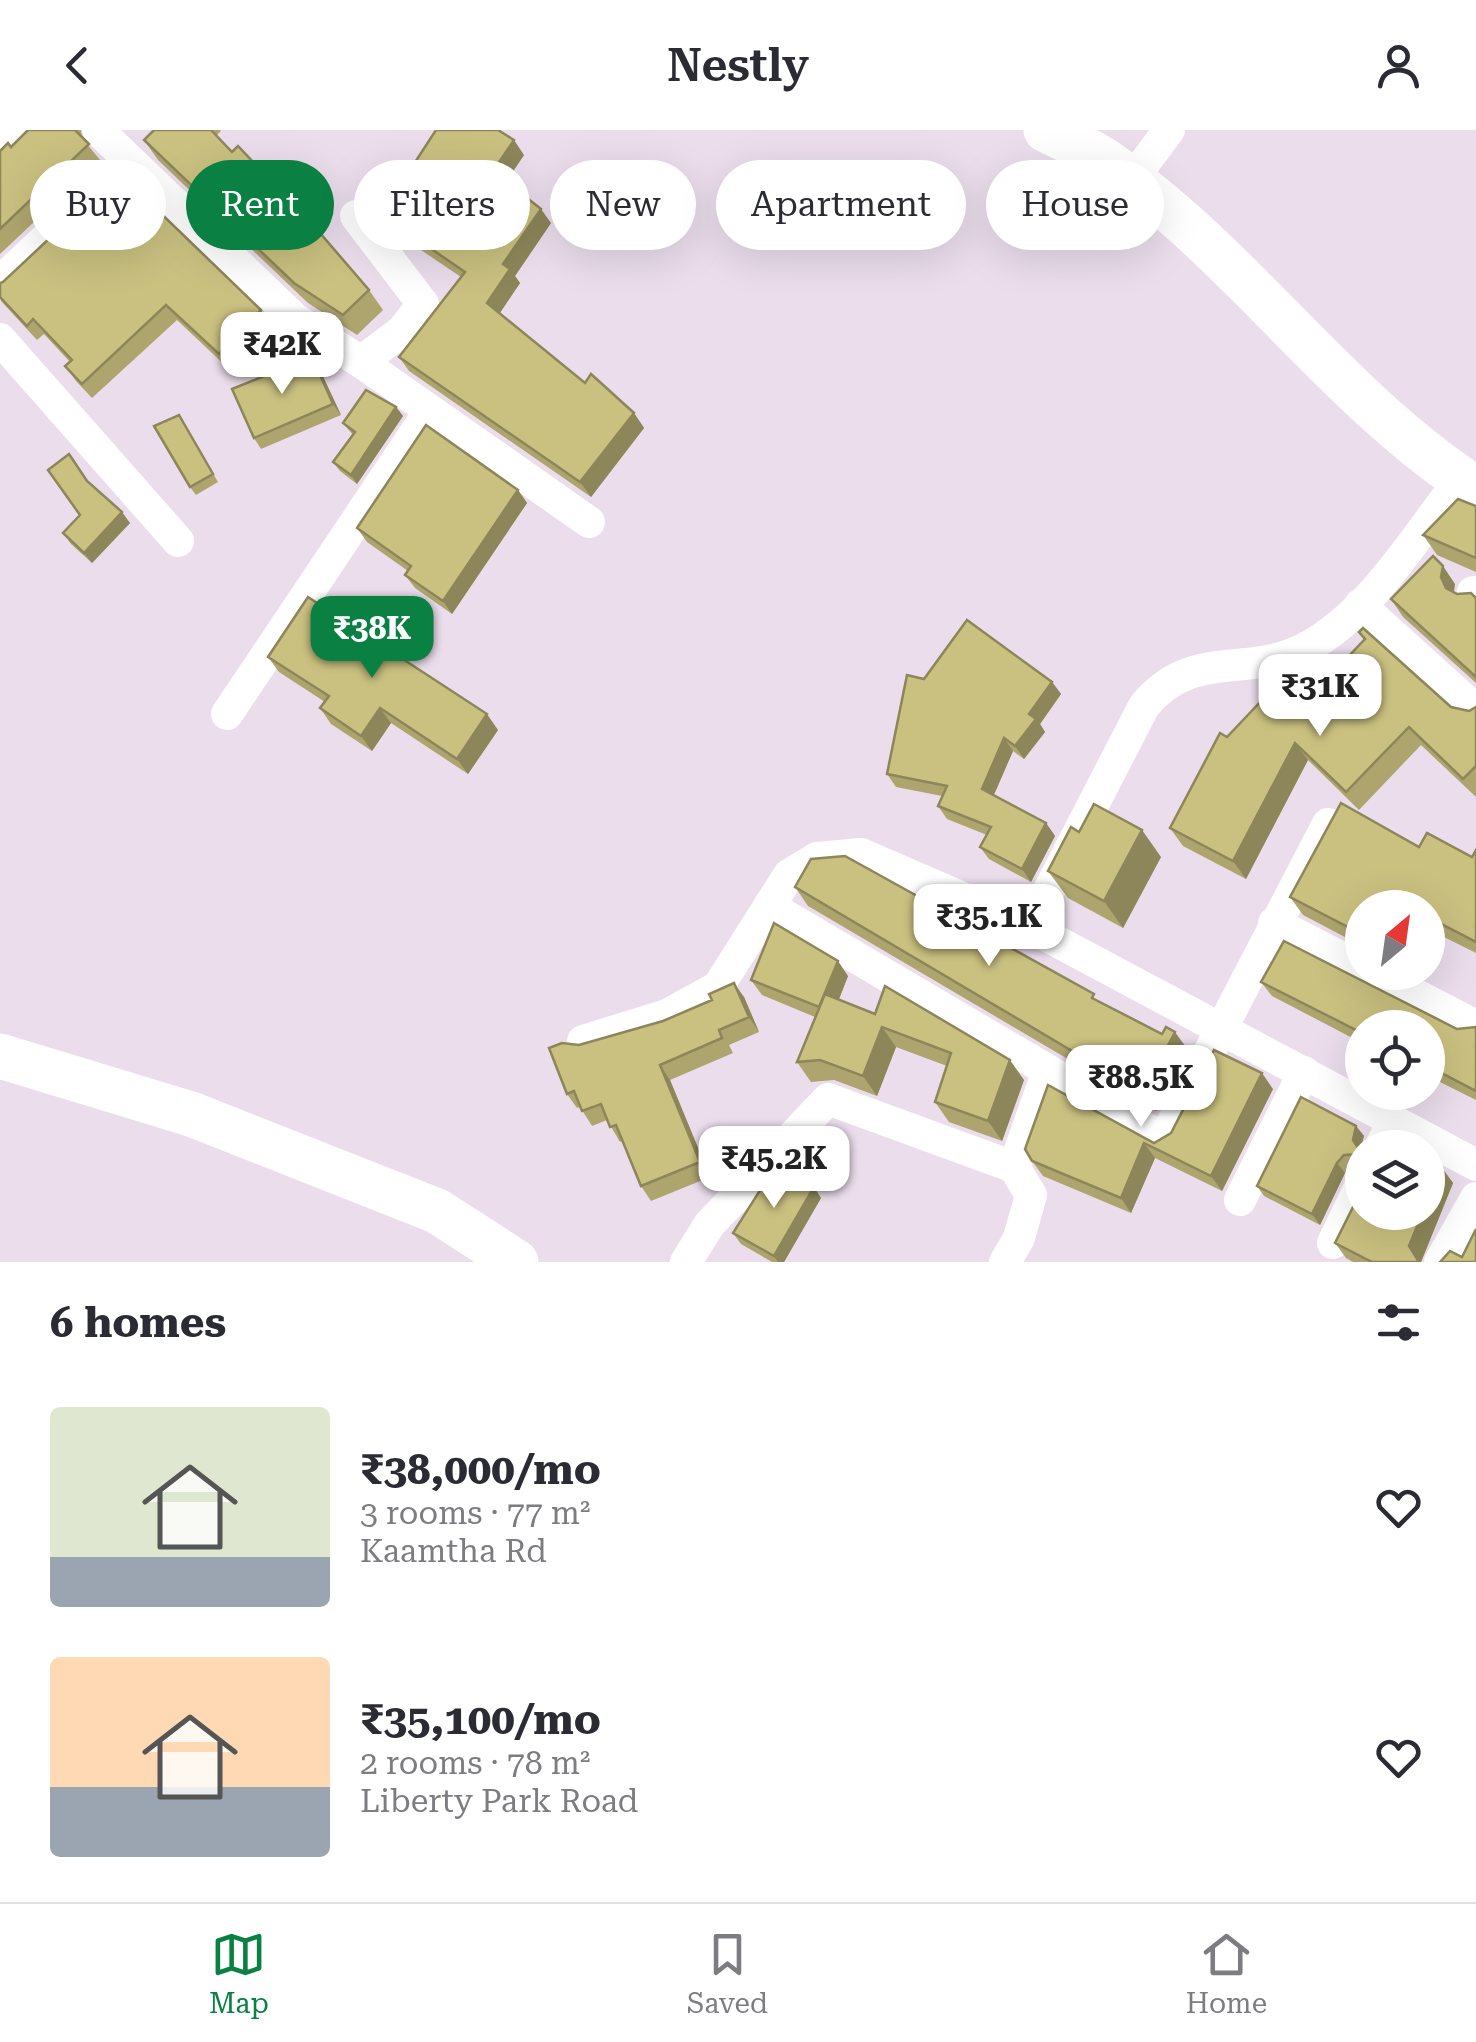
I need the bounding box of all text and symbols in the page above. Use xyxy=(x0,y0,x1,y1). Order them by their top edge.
icon: back xyxy=(50,38,105,93)
icon: person xyxy=(1371,38,1426,93)
text: Nestly xyxy=(667,39,809,92)
chip: Buy xyxy=(30,160,166,250)
chip: Rent xyxy=(186,160,334,250)
chip: Filters xyxy=(354,160,530,250)
chip: New xyxy=(550,160,696,250)
chip: Apartment xyxy=(716,160,966,250)
chip: House xyxy=(986,160,1164,250)
pin: ₹42K xyxy=(223,312,341,397)
text: ₹42K xyxy=(243,325,321,363)
pin: ₹38K xyxy=(313,596,431,681)
text: ₹38K xyxy=(333,609,411,647)
pin: ₹31K xyxy=(1261,654,1379,739)
text: ₹31K xyxy=(1281,667,1359,705)
pin: ₹35.1K xyxy=(908,884,1070,969)
north arrow xyxy=(1345,890,1445,990)
map controls xyxy=(1345,890,1445,1230)
text: ₹35.1K xyxy=(936,897,1042,935)
button: locate xyxy=(1345,1010,1445,1110)
pin: ₹88.5K xyxy=(1060,1045,1222,1130)
text: ₹88.5K xyxy=(1088,1058,1194,1096)
pin: ₹45.2K xyxy=(693,1126,855,1211)
button: layers xyxy=(1345,1130,1445,1230)
text: ₹45.2K xyxy=(721,1139,827,1177)
icon: filters xyxy=(1371,1295,1426,1350)
text: 6 homes xyxy=(50,1298,226,1347)
text: ₹38,000/mo xyxy=(360,1445,601,1494)
icon: home xyxy=(130,1447,250,1567)
icon: heart xyxy=(1371,1480,1426,1535)
text: 3 rooms · 77 m² xyxy=(360,1494,590,1532)
text: Kaamtha Rd xyxy=(360,1532,547,1570)
text: ₹35,100/mo xyxy=(360,1695,601,1744)
icon: home xyxy=(130,1697,250,1817)
icon: heart xyxy=(1371,1730,1426,1785)
text: 2 rooms · 78 m² xyxy=(360,1744,590,1782)
text: Liberty Park Road xyxy=(360,1782,638,1820)
tab: Map xyxy=(209,1927,269,2020)
tab: Saved xyxy=(687,1927,768,2020)
tab: Home xyxy=(1186,1927,1267,2020)

